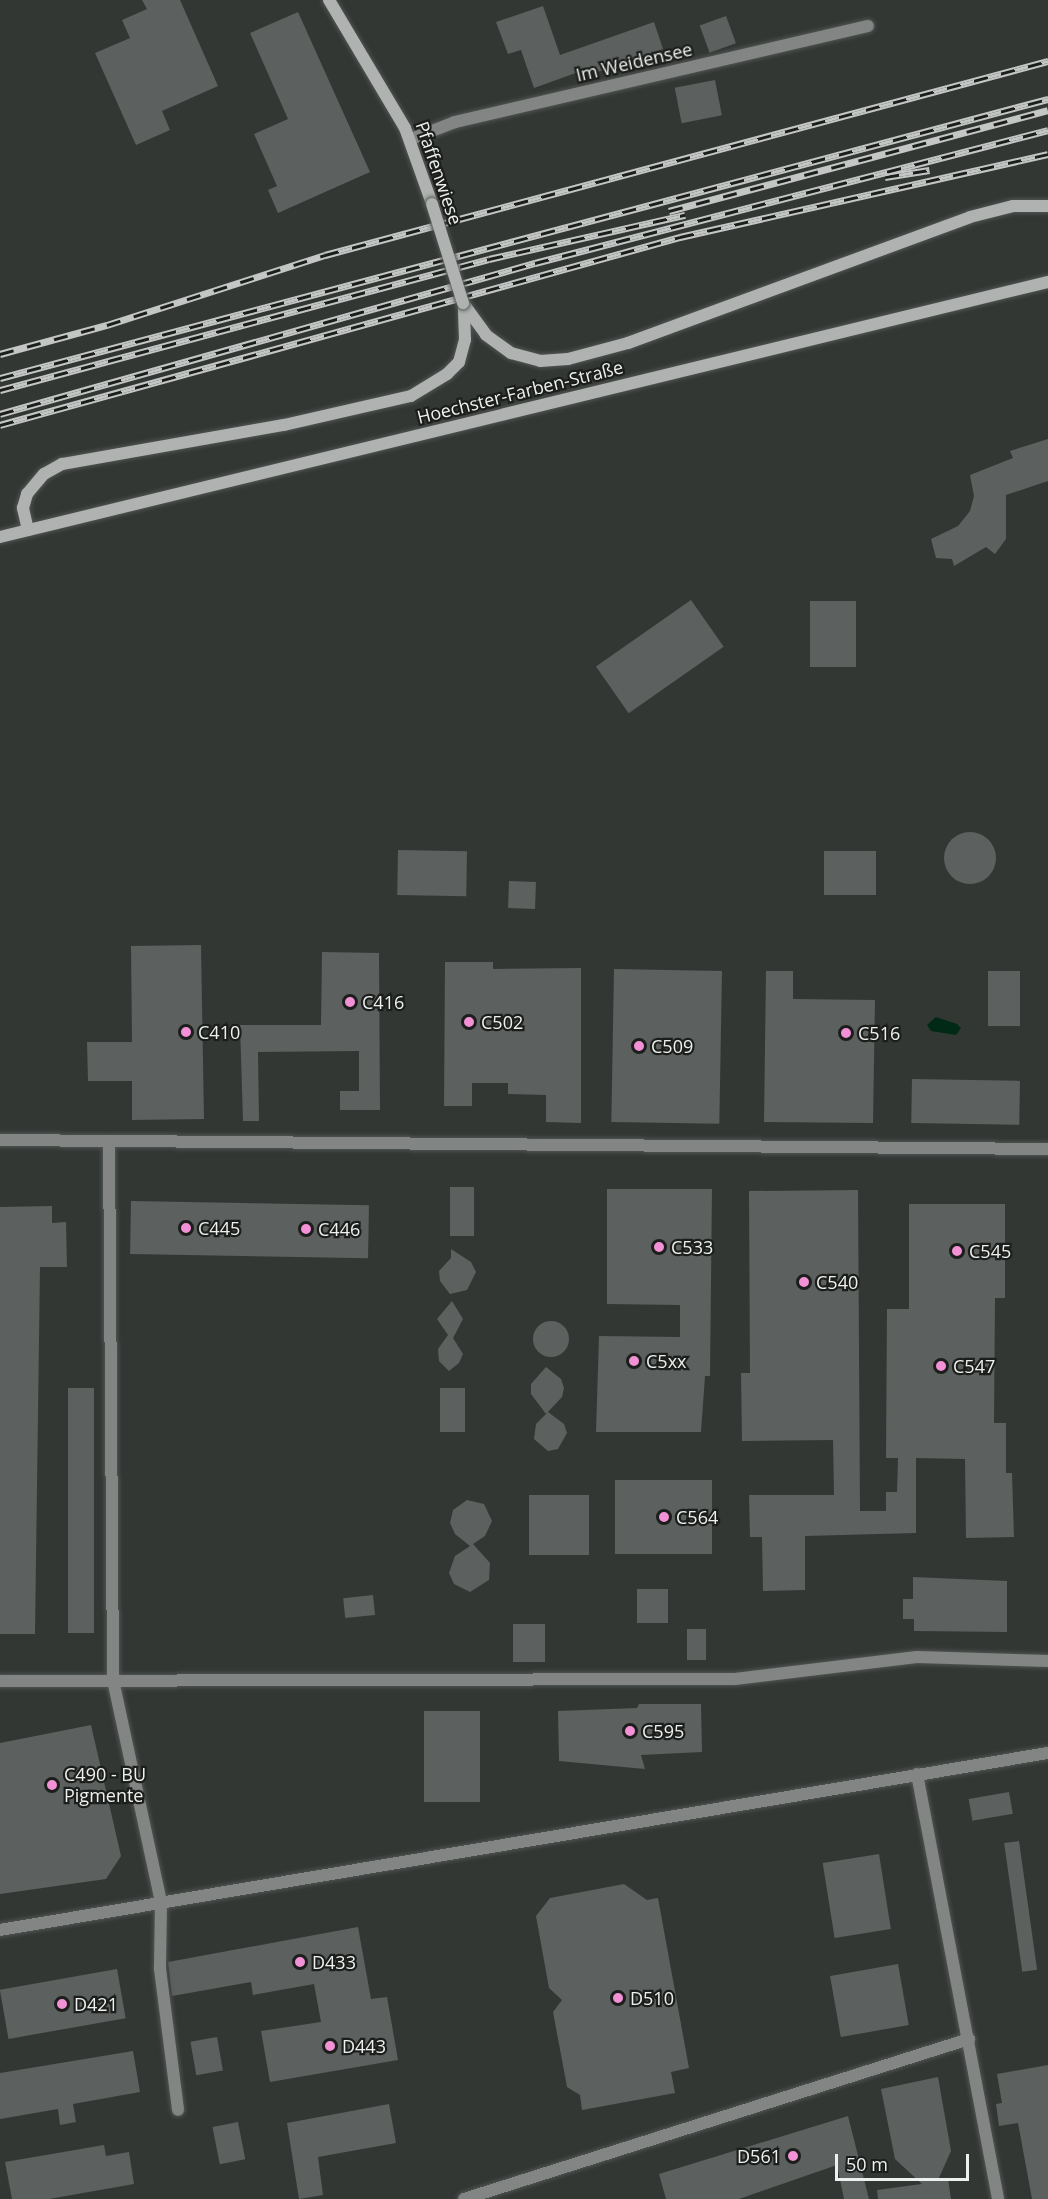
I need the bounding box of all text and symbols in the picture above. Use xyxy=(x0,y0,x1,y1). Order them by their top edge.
street label: Im Weidensee xyxy=(574,38,694,86)
street label: Pfaffenwiese xyxy=(411,119,467,227)
street label: Hoechster-Farben-Straße xyxy=(415,356,625,428)
place label: C416 xyxy=(362,991,404,1013)
marker: C416 xyxy=(343,995,357,1009)
place label: C502 xyxy=(481,1011,523,1033)
marker: C502 xyxy=(462,1015,476,1029)
place label: C410 xyxy=(198,1021,240,1043)
place label: C516 xyxy=(858,1022,900,1044)
marker: C410 xyxy=(179,1025,193,1039)
marker: C516 xyxy=(839,1026,853,1040)
place label: C509 xyxy=(651,1035,693,1057)
marker: C509 xyxy=(632,1039,646,1053)
place label: C445 xyxy=(198,1217,240,1239)
place label: C446 xyxy=(318,1218,360,1240)
marker: C445 xyxy=(179,1221,193,1235)
marker: C446 xyxy=(299,1222,313,1236)
place label: C533 xyxy=(671,1236,713,1258)
marker: C533 xyxy=(652,1240,666,1254)
place label: C545 xyxy=(969,1240,1011,1262)
marker: C545 xyxy=(950,1244,964,1258)
place label: C540 xyxy=(816,1271,858,1293)
marker: C540 xyxy=(797,1275,811,1289)
place label: C5xx xyxy=(646,1350,686,1372)
marker: C5xx xyxy=(627,1354,641,1368)
place label: C547 xyxy=(953,1355,995,1377)
marker: C547 xyxy=(934,1359,948,1373)
place label: C564 xyxy=(676,1506,718,1528)
marker: C564 xyxy=(657,1510,671,1524)
place label: C595 xyxy=(642,1720,684,1742)
marker: C595 xyxy=(623,1724,637,1738)
place label: C490 - BU Pigmente xyxy=(64,1764,146,1806)
marker: C490 - BU Pigmente xyxy=(45,1778,59,1792)
place label: D433 xyxy=(312,1951,356,1973)
marker: D433 xyxy=(293,1955,307,1969)
place label: D510 xyxy=(630,1987,674,2009)
marker: D510 xyxy=(611,1991,625,2005)
place label: D421 xyxy=(74,1993,118,2015)
marker: D421 xyxy=(55,1997,69,2011)
place label: D443 xyxy=(342,2035,386,2057)
marker: D443 xyxy=(323,2039,337,2053)
scale bar xyxy=(838,2142,972,2180)
place label: D561 xyxy=(737,2145,781,2167)
marker: D561 xyxy=(786,2149,800,2163)
text: 50 m xyxy=(846,2152,888,2176)

